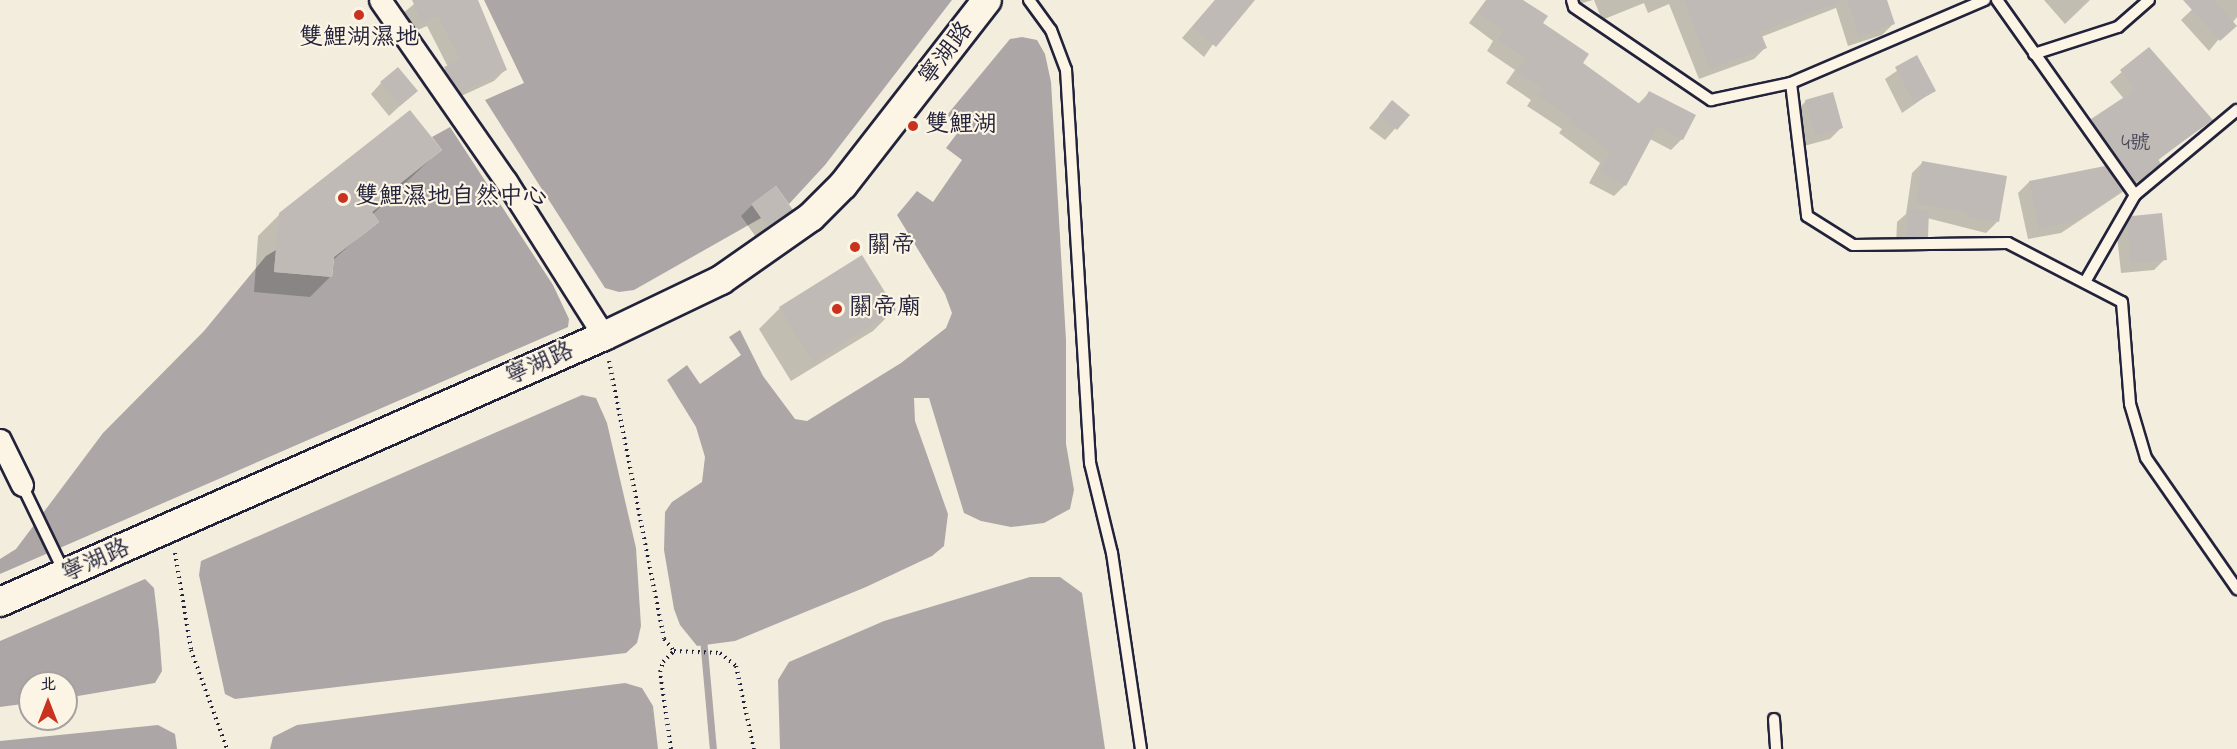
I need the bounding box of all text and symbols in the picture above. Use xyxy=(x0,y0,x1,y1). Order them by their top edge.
marker: 雙鯉湖濕地 xyxy=(352,8,366,22)
street label: 寧湖路 xyxy=(914,17,980,91)
place label: 雙鯉湖濕地 xyxy=(299,25,419,53)
place label: 雙鯉湖 xyxy=(925,112,997,140)
marker: 雙鯉湖 xyxy=(906,119,920,133)
house number: 4號 xyxy=(2121,131,2151,157)
place label: 雙鯉濕地自然中心 xyxy=(355,184,547,212)
marker: 雙鯉濕地自然中心 xyxy=(336,191,350,205)
place label: 關帝 xyxy=(867,233,915,261)
marker: 關帝 xyxy=(848,240,862,254)
place label: 關帝廟 xyxy=(849,295,921,323)
marker: 關帝廟 xyxy=(830,302,844,316)
street label: 寧湖路 xyxy=(501,337,579,393)
street label: 寧湖路 xyxy=(57,534,135,590)
north arrow xyxy=(18,671,78,731)
text: 北 xyxy=(40,673,56,697)

